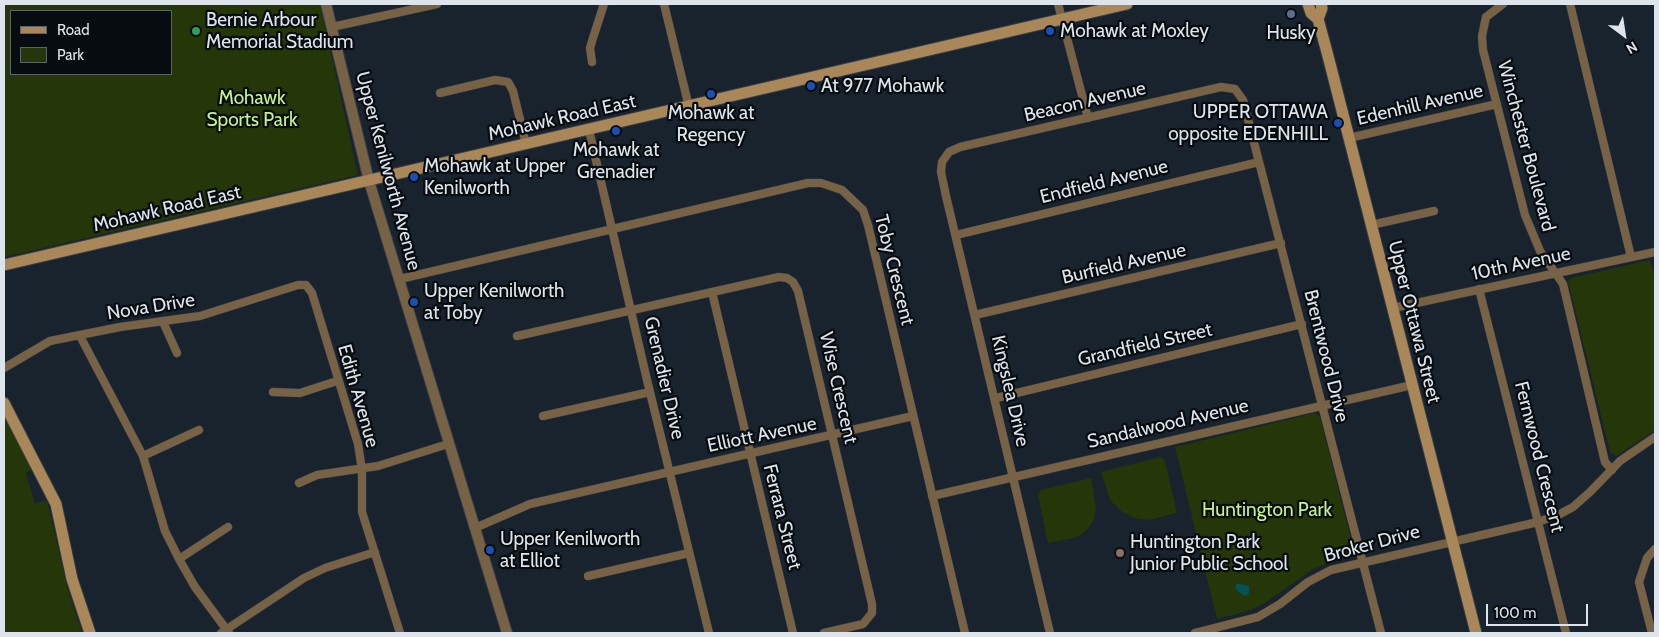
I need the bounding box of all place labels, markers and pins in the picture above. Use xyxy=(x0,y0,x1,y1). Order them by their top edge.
marker: Husky xyxy=(1285,8,1297,20)
place label: Bernie Arbour Memorial Stadium xyxy=(206,9,353,53)
place label: Mohawk at Moxley xyxy=(1060,20,1209,42)
place label: Husky xyxy=(1266,22,1316,44)
marker: Bernie Arbour Memorial Stadium xyxy=(190,25,202,37)
marker: Mohawk at Moxley xyxy=(1044,25,1056,37)
place label: At 977 Mohawk xyxy=(821,75,944,97)
marker: At 977 Mohawk xyxy=(805,80,817,92)
marker: Mohawk at Regency xyxy=(705,88,717,100)
place label: UPPER OTTAWA opposite EDENHILL xyxy=(1168,101,1328,145)
place label: Mohawk at Regency xyxy=(668,102,754,146)
marker: UPPER OTTAWA opposite EDENHILL xyxy=(1332,117,1344,129)
marker: Mohawk at Grenadier xyxy=(610,125,622,137)
place label: Mohawk at Grenadier xyxy=(573,139,659,183)
place label: Mohawk at Upper Kenilworth xyxy=(424,155,565,199)
marker: Mohawk at Upper Kenilworth xyxy=(408,171,420,183)
place label: Upper Kenilworth at Toby xyxy=(424,280,564,324)
marker: Upper Kenilworth at Toby xyxy=(408,296,420,308)
place label: Upper Kenilworth at Elliot xyxy=(500,528,640,572)
place label: Huntington Park Junior Public School xyxy=(1130,531,1288,575)
marker: Upper Kenilworth at Elliot xyxy=(484,544,496,556)
marker: Huntington Park Junior Public School xyxy=(1114,547,1126,559)

